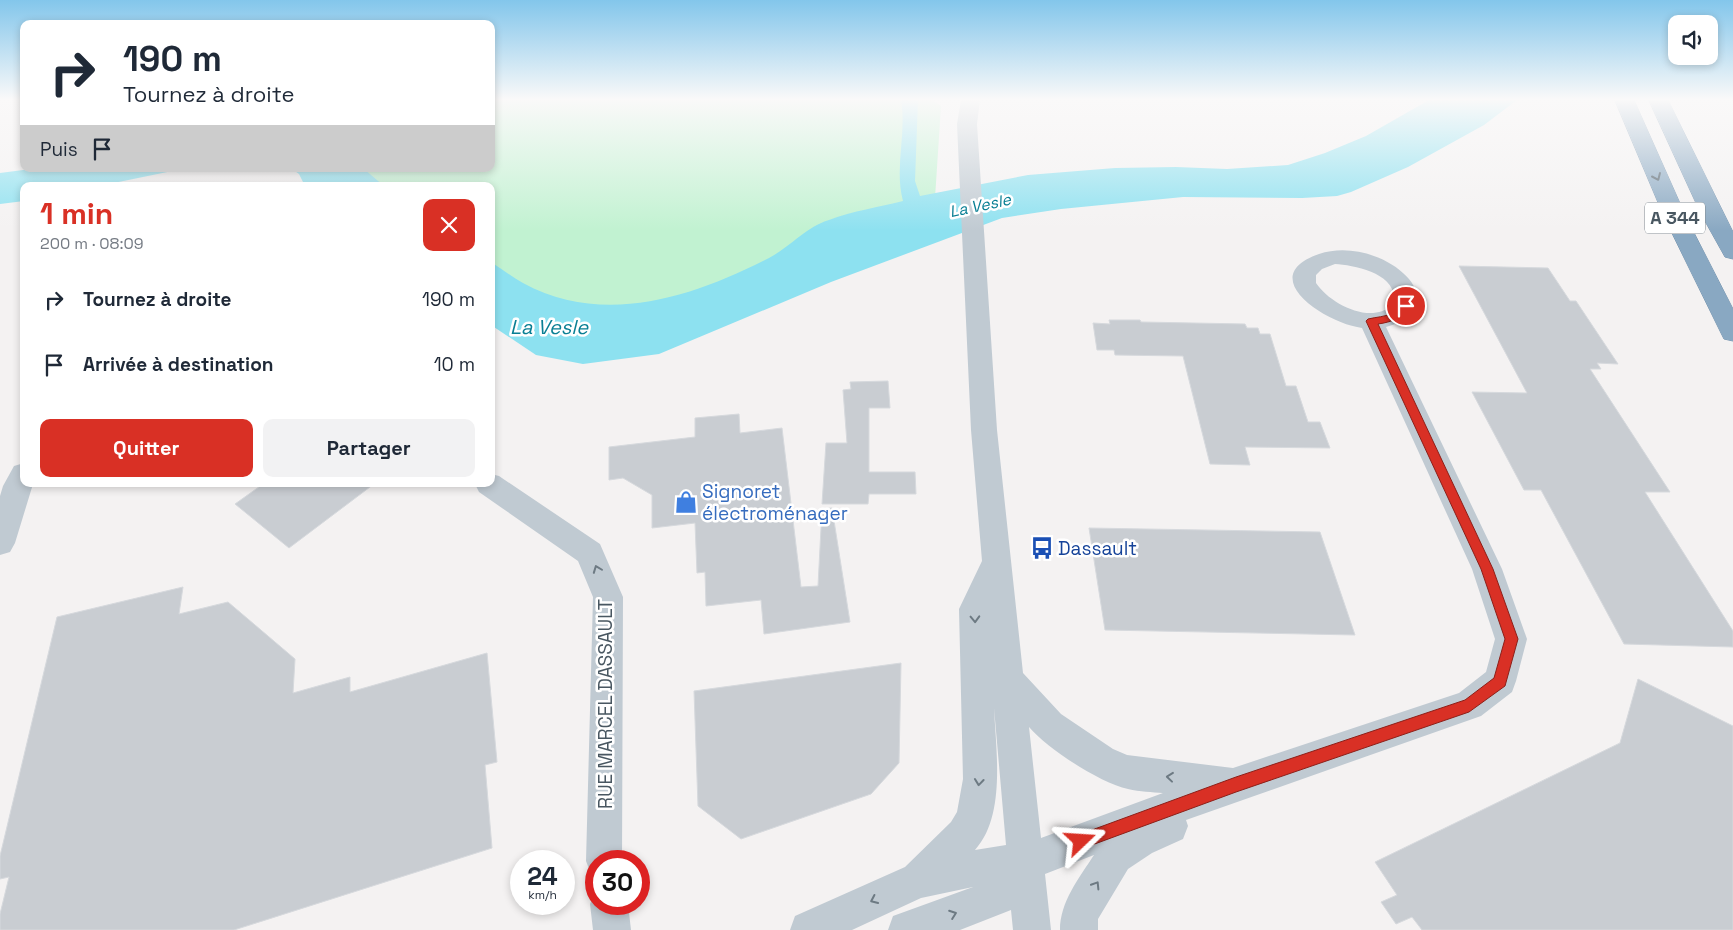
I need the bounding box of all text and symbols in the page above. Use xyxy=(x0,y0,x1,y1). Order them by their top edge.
map controls xyxy=(1668,15,1718,65)
button: sound xyxy=(1668,15,1718,65)
text: 190 m xyxy=(123,37,222,81)
icon: right xyxy=(40,40,105,105)
text: Tournez à droite xyxy=(123,80,294,108)
icon: arrive xyxy=(88,135,116,163)
text: Puis xyxy=(40,137,78,162)
one-way arrow xyxy=(1651,172,1662,181)
water label: La Vesle xyxy=(947,189,1013,222)
text: 1 min xyxy=(40,194,113,233)
button: close xyxy=(423,199,475,251)
road number: A 344 xyxy=(1645,202,1705,234)
text: 200 m · 08:09 xyxy=(40,233,144,254)
pin xyxy=(1385,285,1427,327)
icon: right xyxy=(40,286,68,314)
text: Tournez à droite xyxy=(83,287,232,312)
text: 190 m xyxy=(422,287,475,312)
icon: arrive xyxy=(1392,292,1420,320)
water label: La Vesle xyxy=(510,314,589,340)
icon: arrive xyxy=(40,351,68,379)
text: Arrivée à destination xyxy=(83,352,273,377)
text: 10 m xyxy=(434,352,475,377)
button: Quitter xyxy=(40,419,253,477)
button: Partager xyxy=(263,419,475,477)
place label: Signoret électroménager xyxy=(702,479,848,526)
shop icon: Signoret électroménager xyxy=(673,489,699,515)
bus stop icon: Dassault xyxy=(1029,535,1055,561)
place label: Dassault xyxy=(1058,536,1137,561)
one-way arrow xyxy=(593,565,603,574)
street label: RUE MARCEL DASSAULT xyxy=(593,599,618,809)
one-way arrow xyxy=(969,616,980,624)
one-way arrow xyxy=(1166,772,1174,783)
one-way arrow xyxy=(973,778,984,786)
position arrow xyxy=(1054,814,1106,866)
speed limit sign: 30 xyxy=(585,850,650,915)
text: 24 xyxy=(527,860,558,892)
one-way arrow xyxy=(1089,882,1099,891)
text: km/h xyxy=(528,887,557,903)
one-way arrow xyxy=(870,894,879,904)
one-way arrow xyxy=(948,910,956,920)

